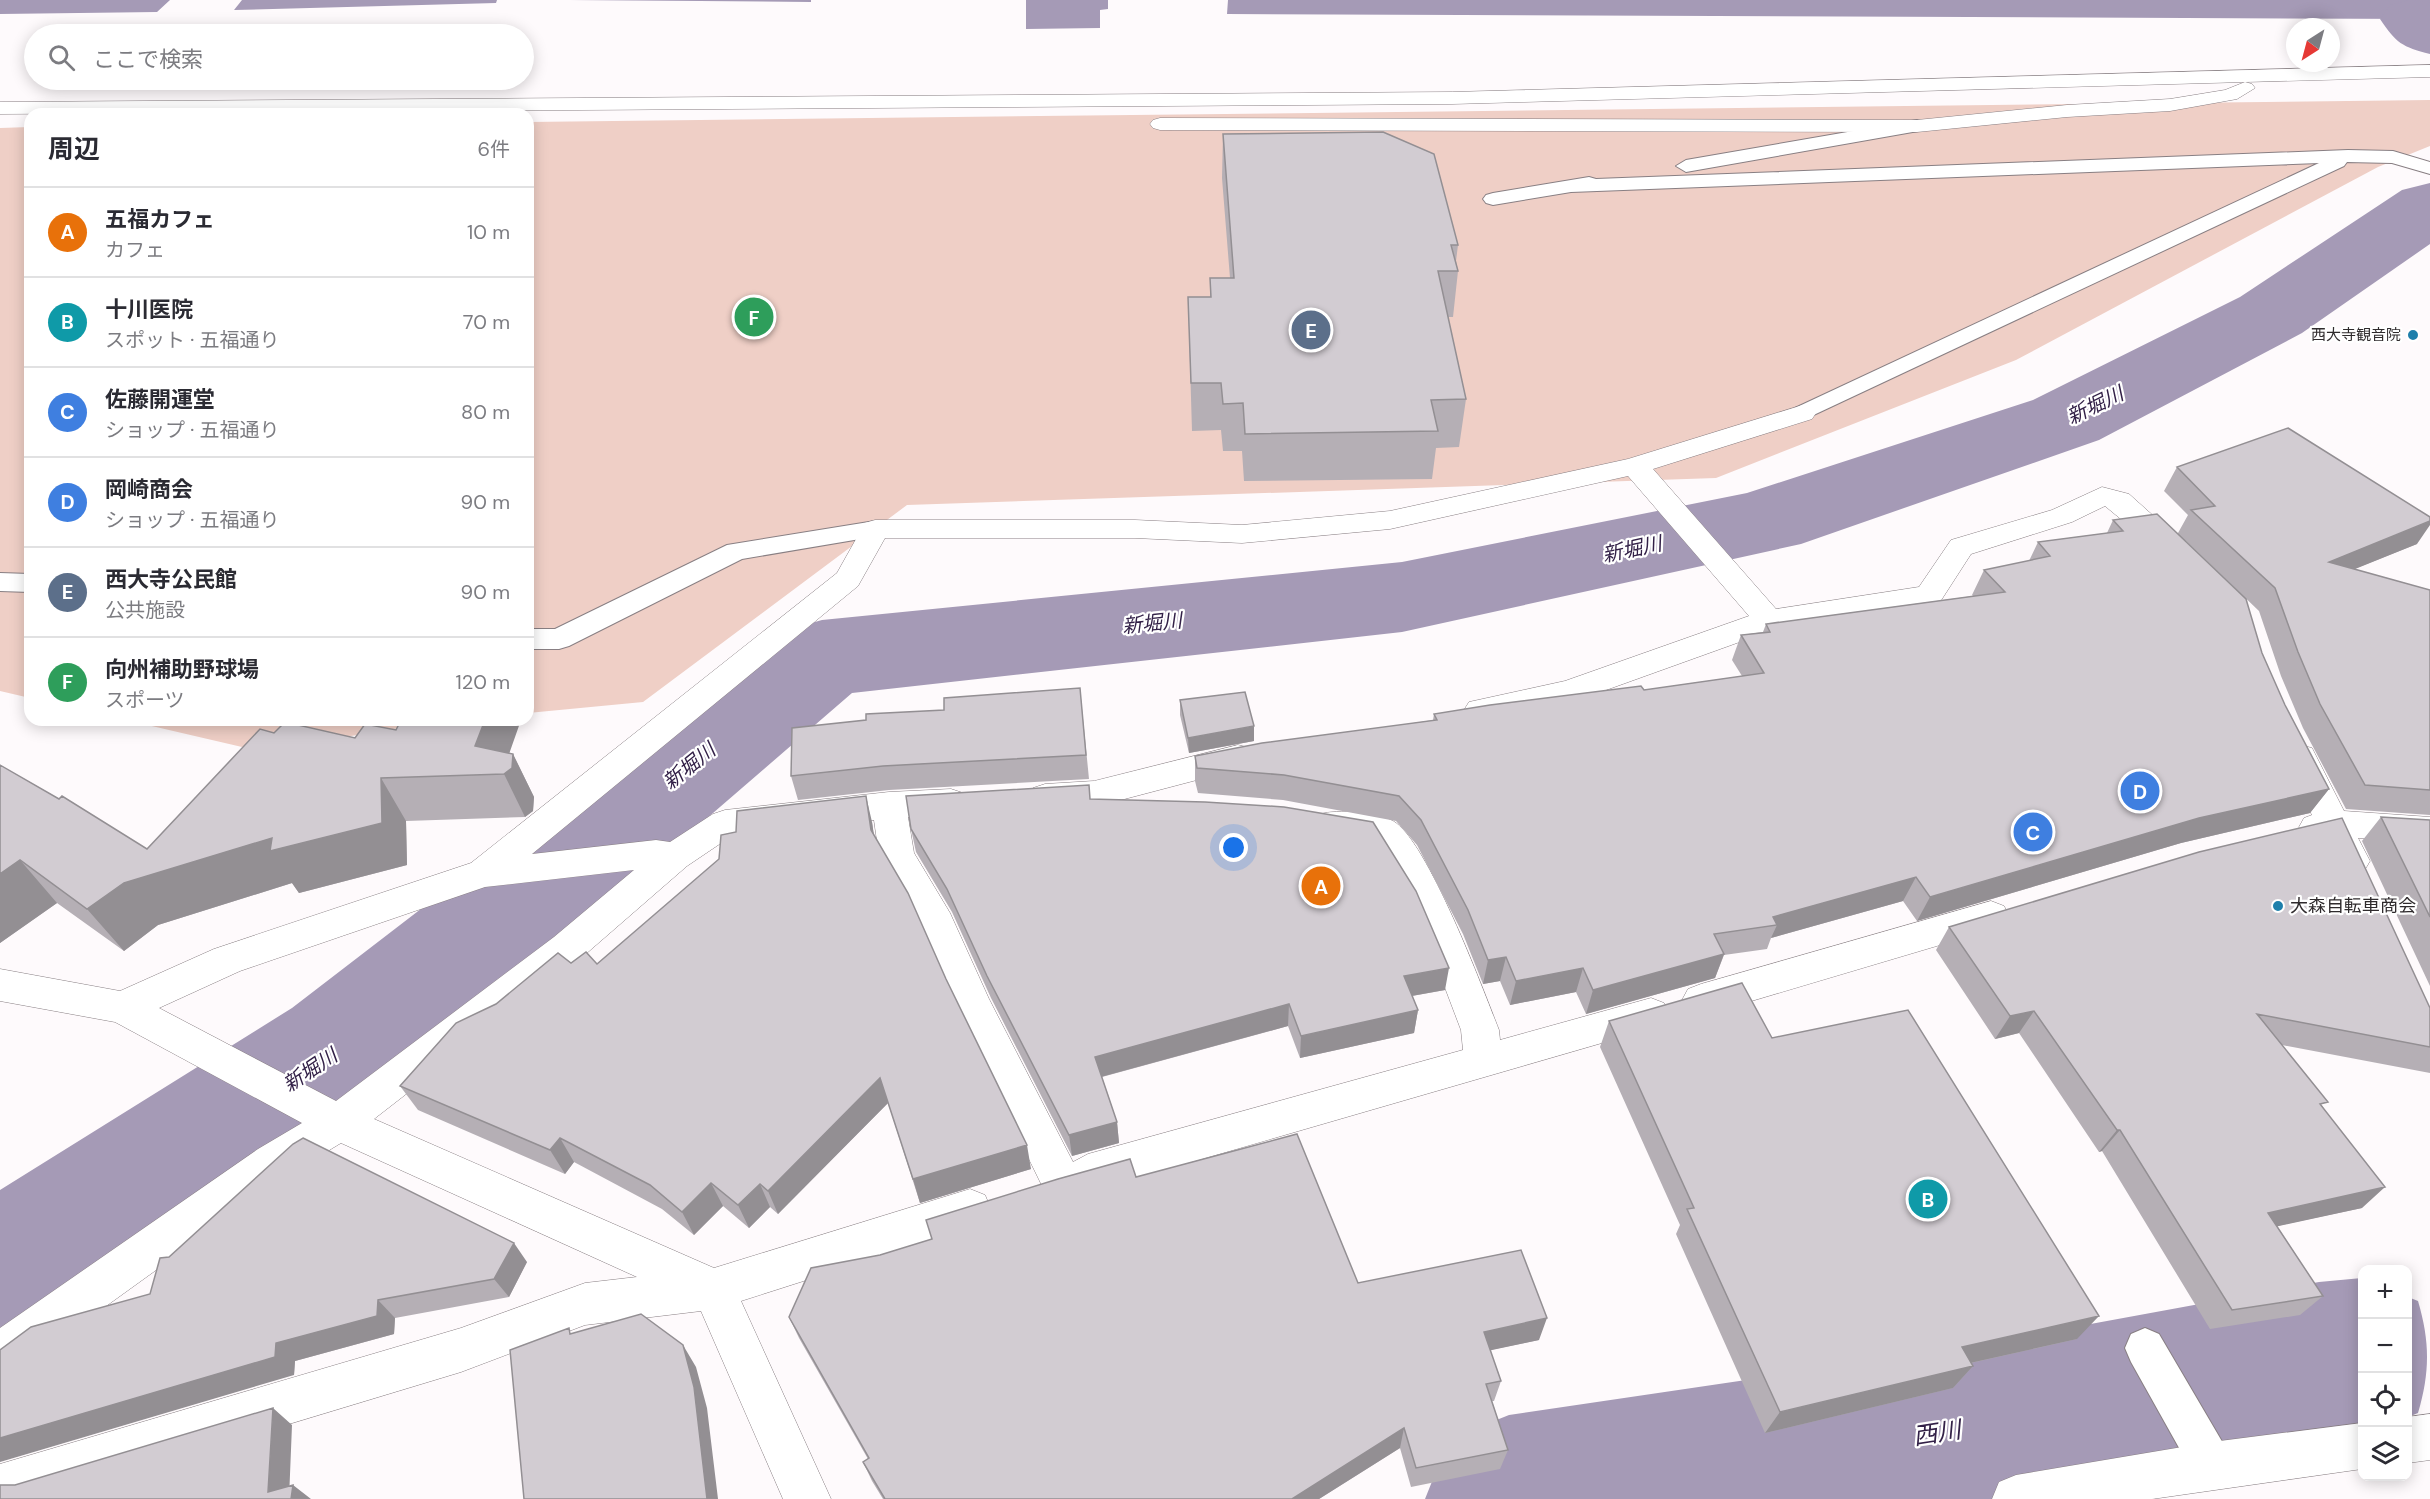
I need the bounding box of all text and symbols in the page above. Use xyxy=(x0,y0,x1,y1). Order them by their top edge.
north arrow xyxy=(2286,18,2340,72)
search box xyxy=(24,24,534,90)
icon: search xyxy=(45,41,78,74)
text: ここで検索 xyxy=(93,45,203,74)
text: 周辺 xyxy=(48,132,100,166)
text: 6件 xyxy=(477,136,510,162)
text: 五福カフェ xyxy=(105,205,215,234)
text: A xyxy=(60,219,75,245)
text: 10 m xyxy=(467,219,510,245)
text: カフェ xyxy=(105,237,165,263)
pin: F xyxy=(734,294,774,340)
text: 十川医院 xyxy=(105,295,193,324)
pin: E xyxy=(1292,308,1330,352)
text: B xyxy=(61,309,74,335)
text: 70 m xyxy=(463,309,510,335)
place label: 西大寺観音院 xyxy=(2311,325,2401,345)
text: スポット · 五福通り xyxy=(105,327,280,353)
marker: 西大寺観音院 xyxy=(2406,328,2420,342)
water label: 新堀川 xyxy=(2062,379,2129,430)
text: 佐藤開運堂 xyxy=(105,385,215,414)
text: C xyxy=(60,399,75,425)
text: 80 m xyxy=(461,399,510,425)
text: ショップ · 五福通り xyxy=(105,417,280,443)
text: 岡崎商会 xyxy=(105,475,193,504)
text: D xyxy=(60,489,75,515)
text: 90 m xyxy=(461,489,510,515)
text: ショップ · 五福通り xyxy=(105,507,280,533)
water label: 新堀川 xyxy=(1600,530,1666,568)
text: 西大寺公民館 xyxy=(105,565,237,594)
text: E xyxy=(62,579,73,605)
text: 90 m xyxy=(461,579,510,605)
text: 公共施設 xyxy=(105,597,185,623)
water label: 新堀川 xyxy=(1121,607,1185,639)
text: 向州補助野球場 xyxy=(105,655,259,684)
text: F xyxy=(62,669,73,695)
text: 120 m xyxy=(456,669,510,695)
text: スポーツ xyxy=(105,687,185,713)
water label: 新堀川 xyxy=(658,736,722,795)
pin: D xyxy=(2120,768,2160,814)
pin: C xyxy=(2014,810,2052,854)
your location xyxy=(1219,833,1248,862)
pin: A xyxy=(1302,864,1340,908)
place label: 大森自転車商会 xyxy=(2290,894,2416,918)
marker: 大森自転車商会 xyxy=(2271,899,2285,913)
water label: 新堀川 xyxy=(278,1041,344,1098)
pin: B xyxy=(1908,1176,1948,1222)
map controls xyxy=(2358,1265,2412,1481)
button: + xyxy=(2358,1265,2412,1319)
button: − xyxy=(2358,1319,2412,1373)
button: locate xyxy=(2358,1373,2412,1427)
water label: 西川 xyxy=(1911,1413,1966,1452)
button: layers xyxy=(2358,1427,2412,1481)

